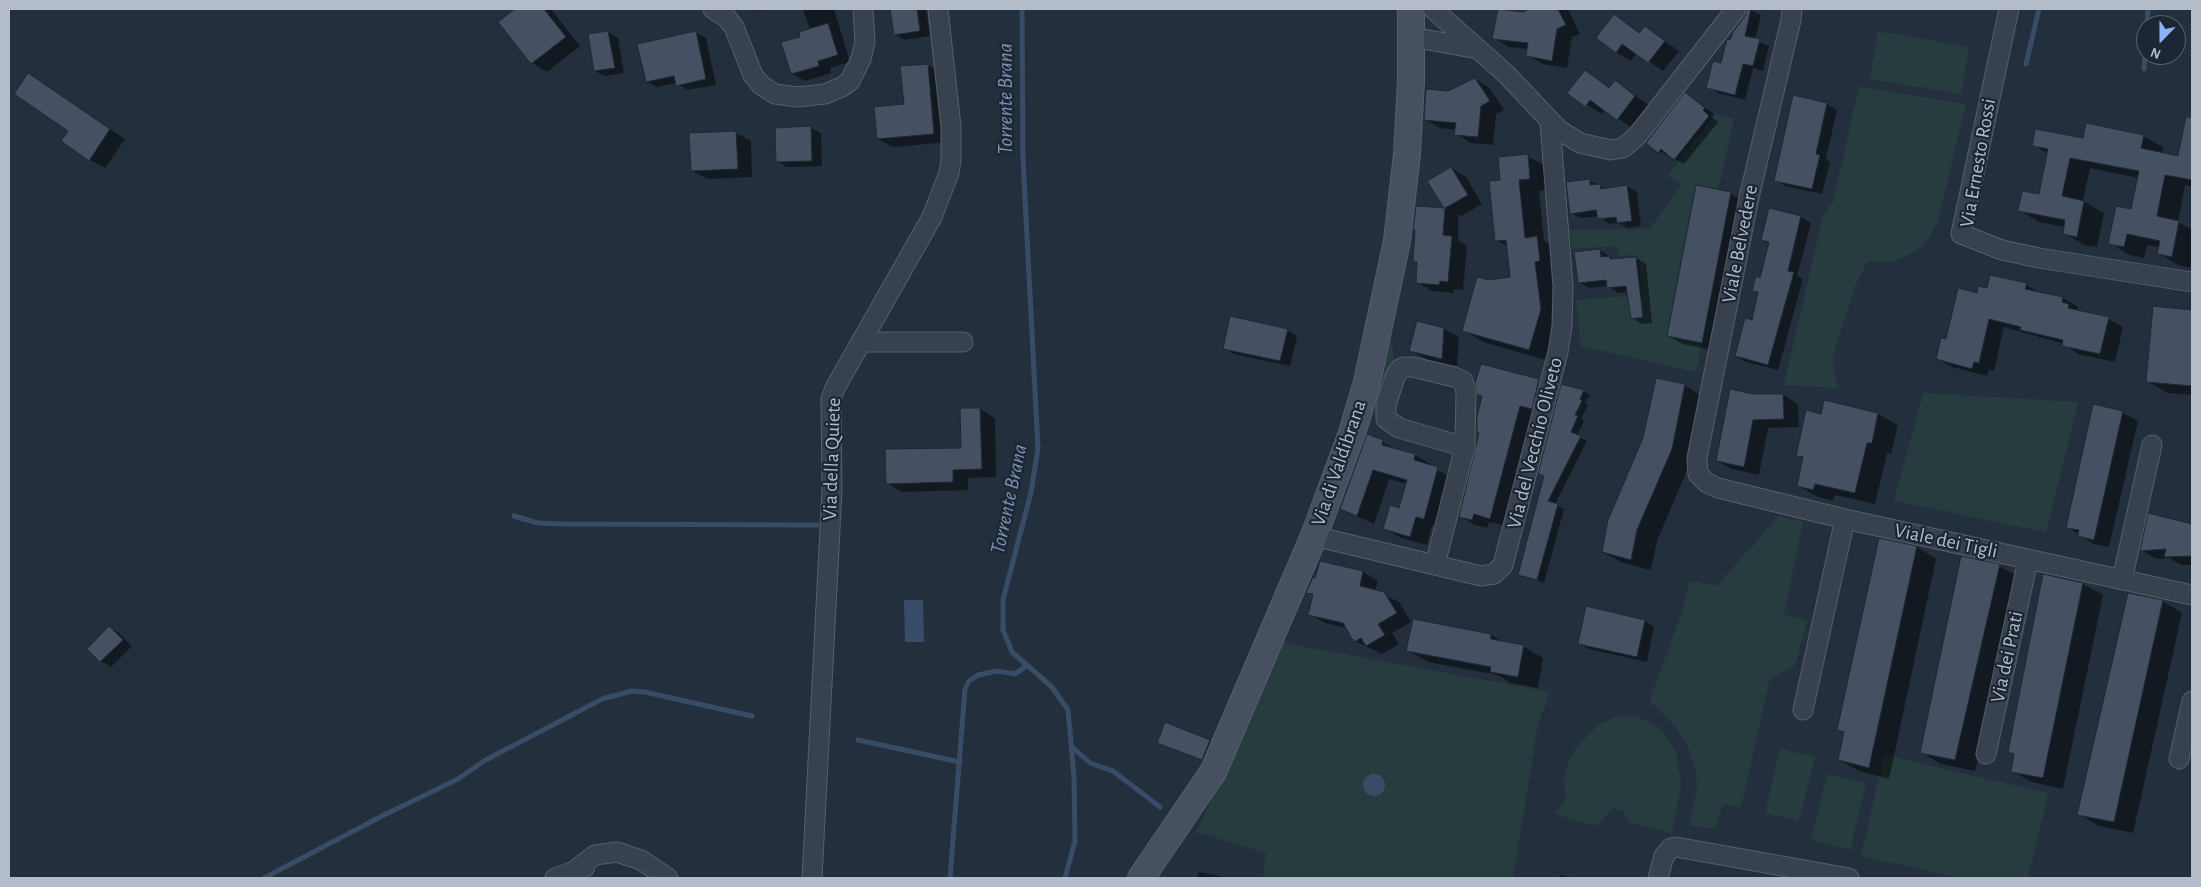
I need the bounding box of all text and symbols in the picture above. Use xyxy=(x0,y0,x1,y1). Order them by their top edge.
north arrow xyxy=(2136,15,2186,65)
water label: Torrente Brana xyxy=(993,43,1019,155)
text: N xyxy=(2149,45,2163,61)
street label: Via Ernesto Rossi xyxy=(1955,97,2001,229)
street label: Viale Belvedere xyxy=(1717,183,1763,305)
street label: Via del Vecchio Oliveto xyxy=(1502,355,1568,531)
street label: Via della Quiete xyxy=(818,397,846,521)
street label: Via di Valdibrana xyxy=(1306,397,1372,529)
water label: Torrente Brana xyxy=(985,442,1033,556)
street label: Viale dei Tigli xyxy=(1892,518,2000,564)
street label: Via dei Prati xyxy=(1986,609,2028,705)

